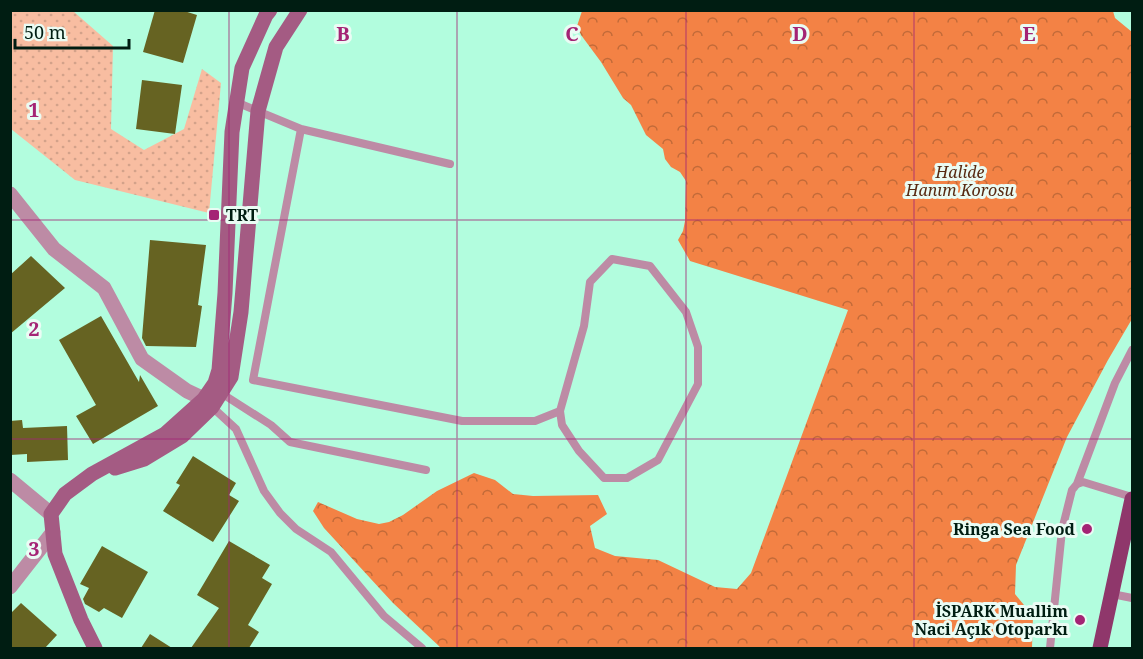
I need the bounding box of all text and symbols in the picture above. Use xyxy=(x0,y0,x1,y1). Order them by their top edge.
scale bar xyxy=(15,12,129,50)
text: 50 m xyxy=(24,20,66,44)
text: B xyxy=(336,20,350,47)
text: C xyxy=(565,20,579,47)
text: D xyxy=(792,20,808,47)
text: E xyxy=(1022,20,1036,47)
text: 1 xyxy=(28,96,40,123)
park label: Halide Hanım Korosu xyxy=(905,161,1015,201)
place label: TRT xyxy=(226,204,259,226)
marker: TRT xyxy=(207,208,221,222)
text: 2 xyxy=(28,315,40,342)
place label: Ringa Sea Food xyxy=(953,518,1076,540)
marker: Ringa Sea Food xyxy=(1080,522,1094,536)
text: 3 xyxy=(28,535,40,562)
place label: İSPARK Muallim Naci Açık Otoparkı xyxy=(914,600,1068,640)
marker: İSPARK Muallim Naci Açık Otoparkı xyxy=(1073,613,1087,627)

